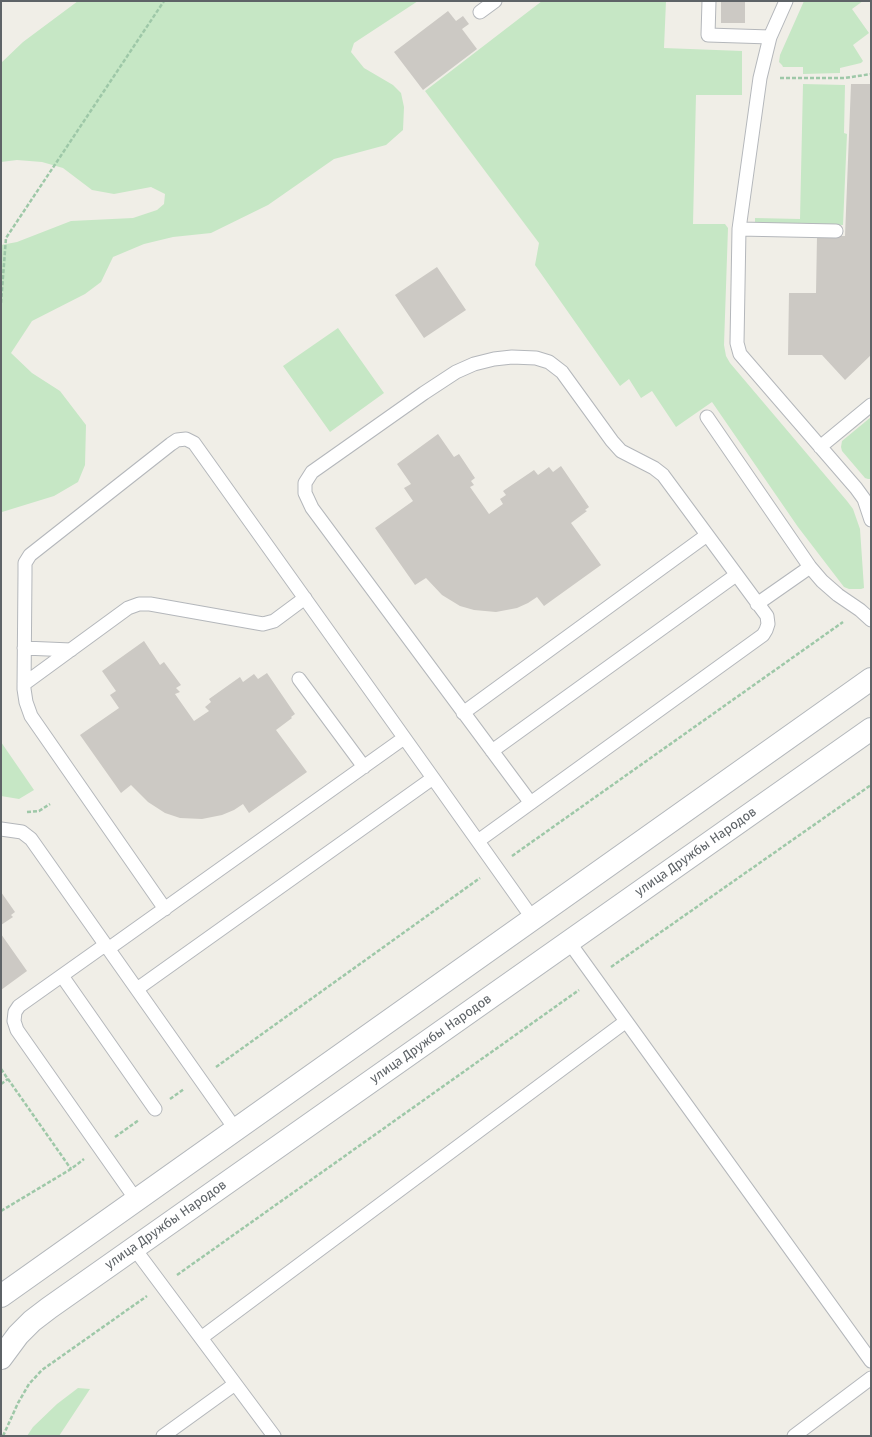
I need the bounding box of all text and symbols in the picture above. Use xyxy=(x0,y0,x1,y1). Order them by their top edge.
street label: улица Дружбы Народов xyxy=(632,804,760,900)
street label: улица Дружбы Народов xyxy=(367,991,495,1087)
street label: улица Дружбы Народов xyxy=(102,1177,230,1273)

